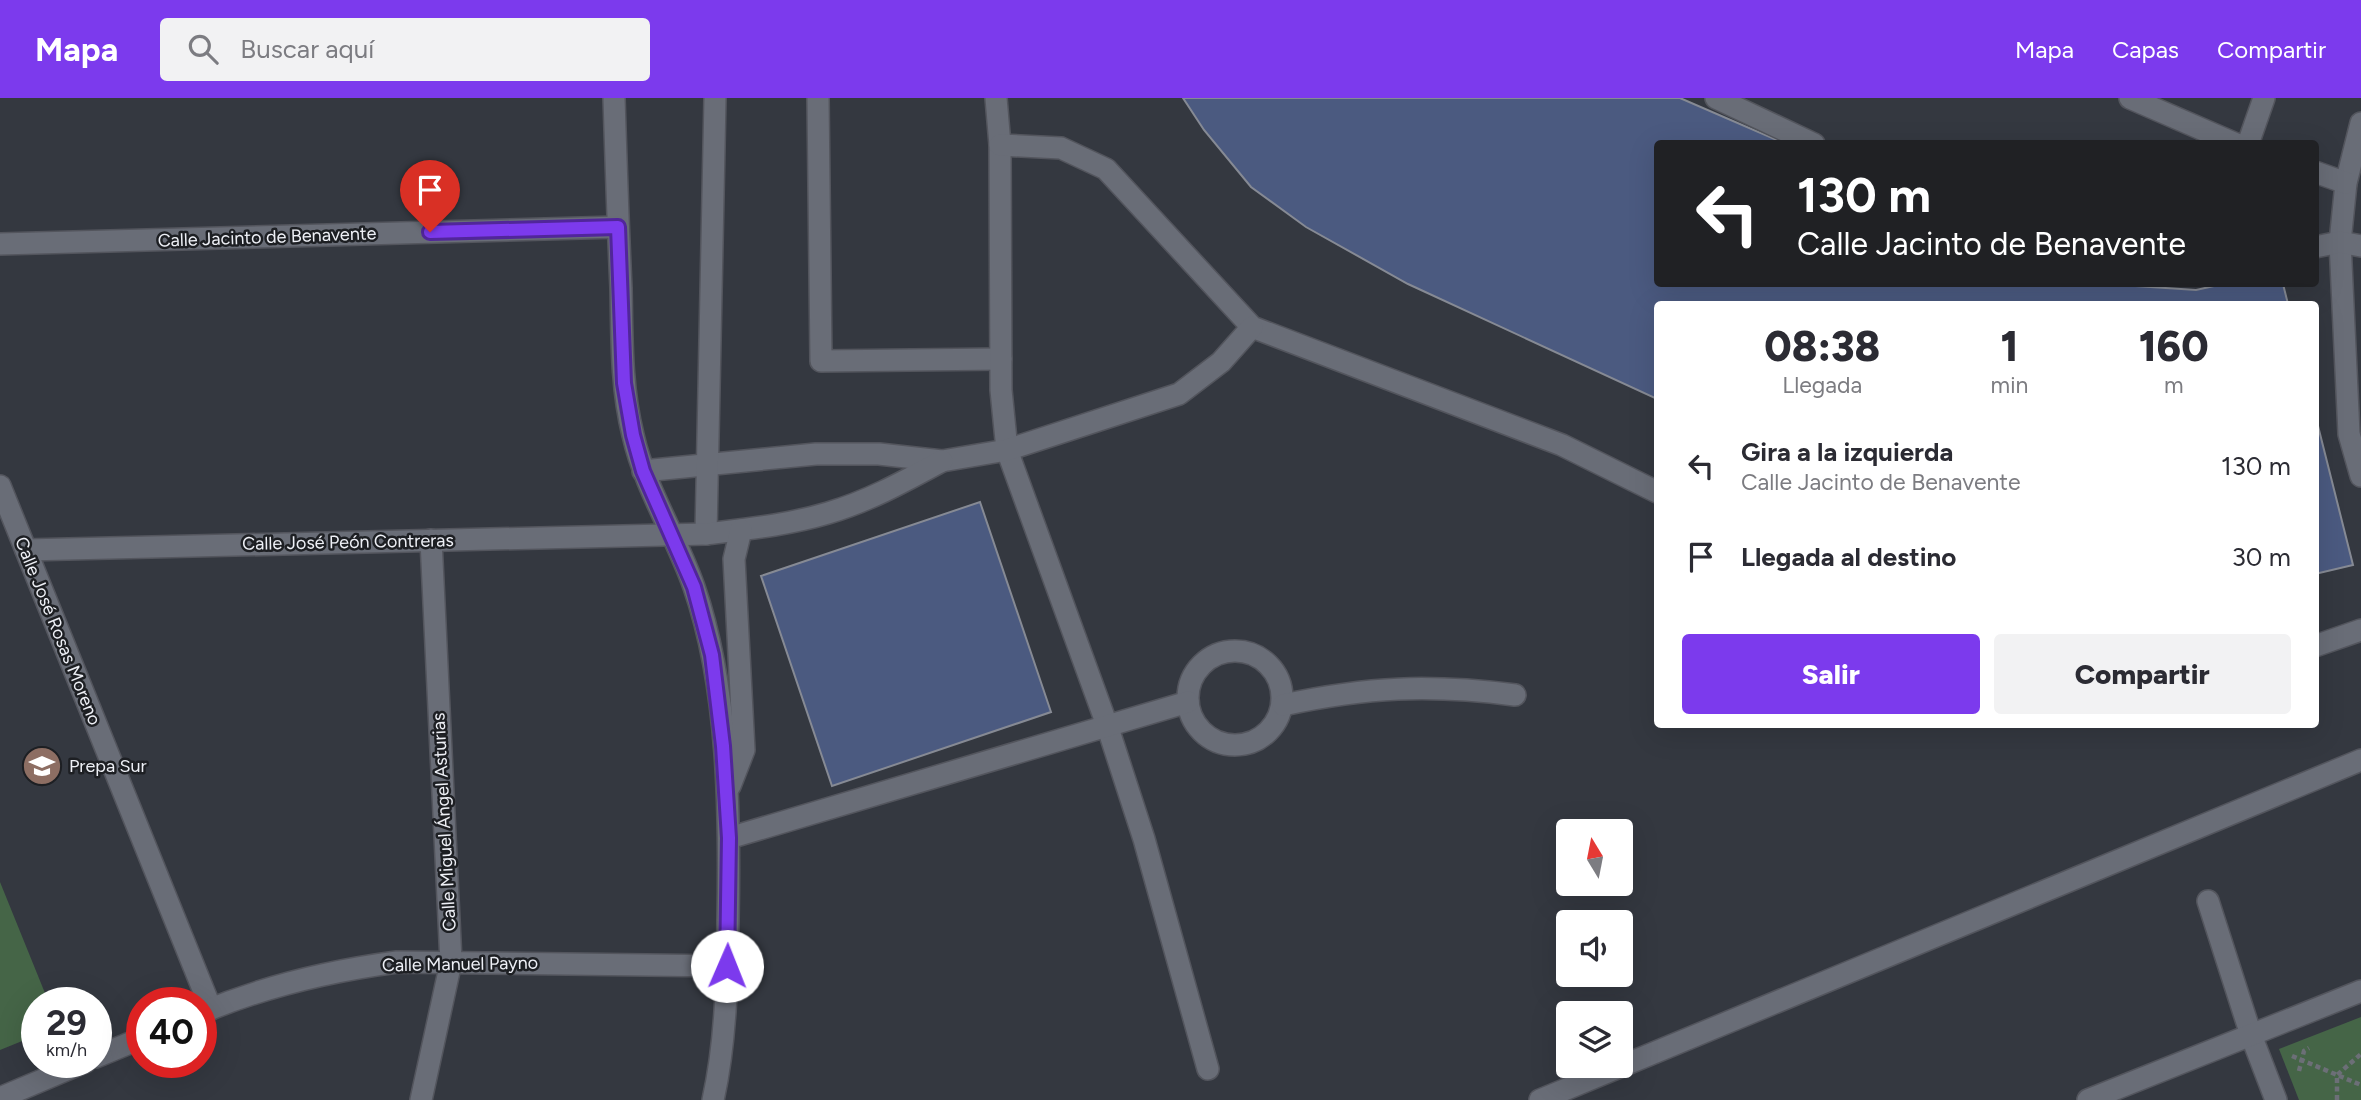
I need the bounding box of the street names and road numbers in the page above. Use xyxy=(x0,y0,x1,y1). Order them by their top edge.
street label: Calle Jacinto de Benavente xyxy=(157,222,377,252)
street label: Calle José Peón Contreras xyxy=(242,529,454,555)
street label: Calle José Rosas Moreno xyxy=(10,534,106,728)
street label: Calle Miguel Ángel Asturias xyxy=(427,712,461,932)
street label: Calle Manuel Payno xyxy=(382,952,538,976)

